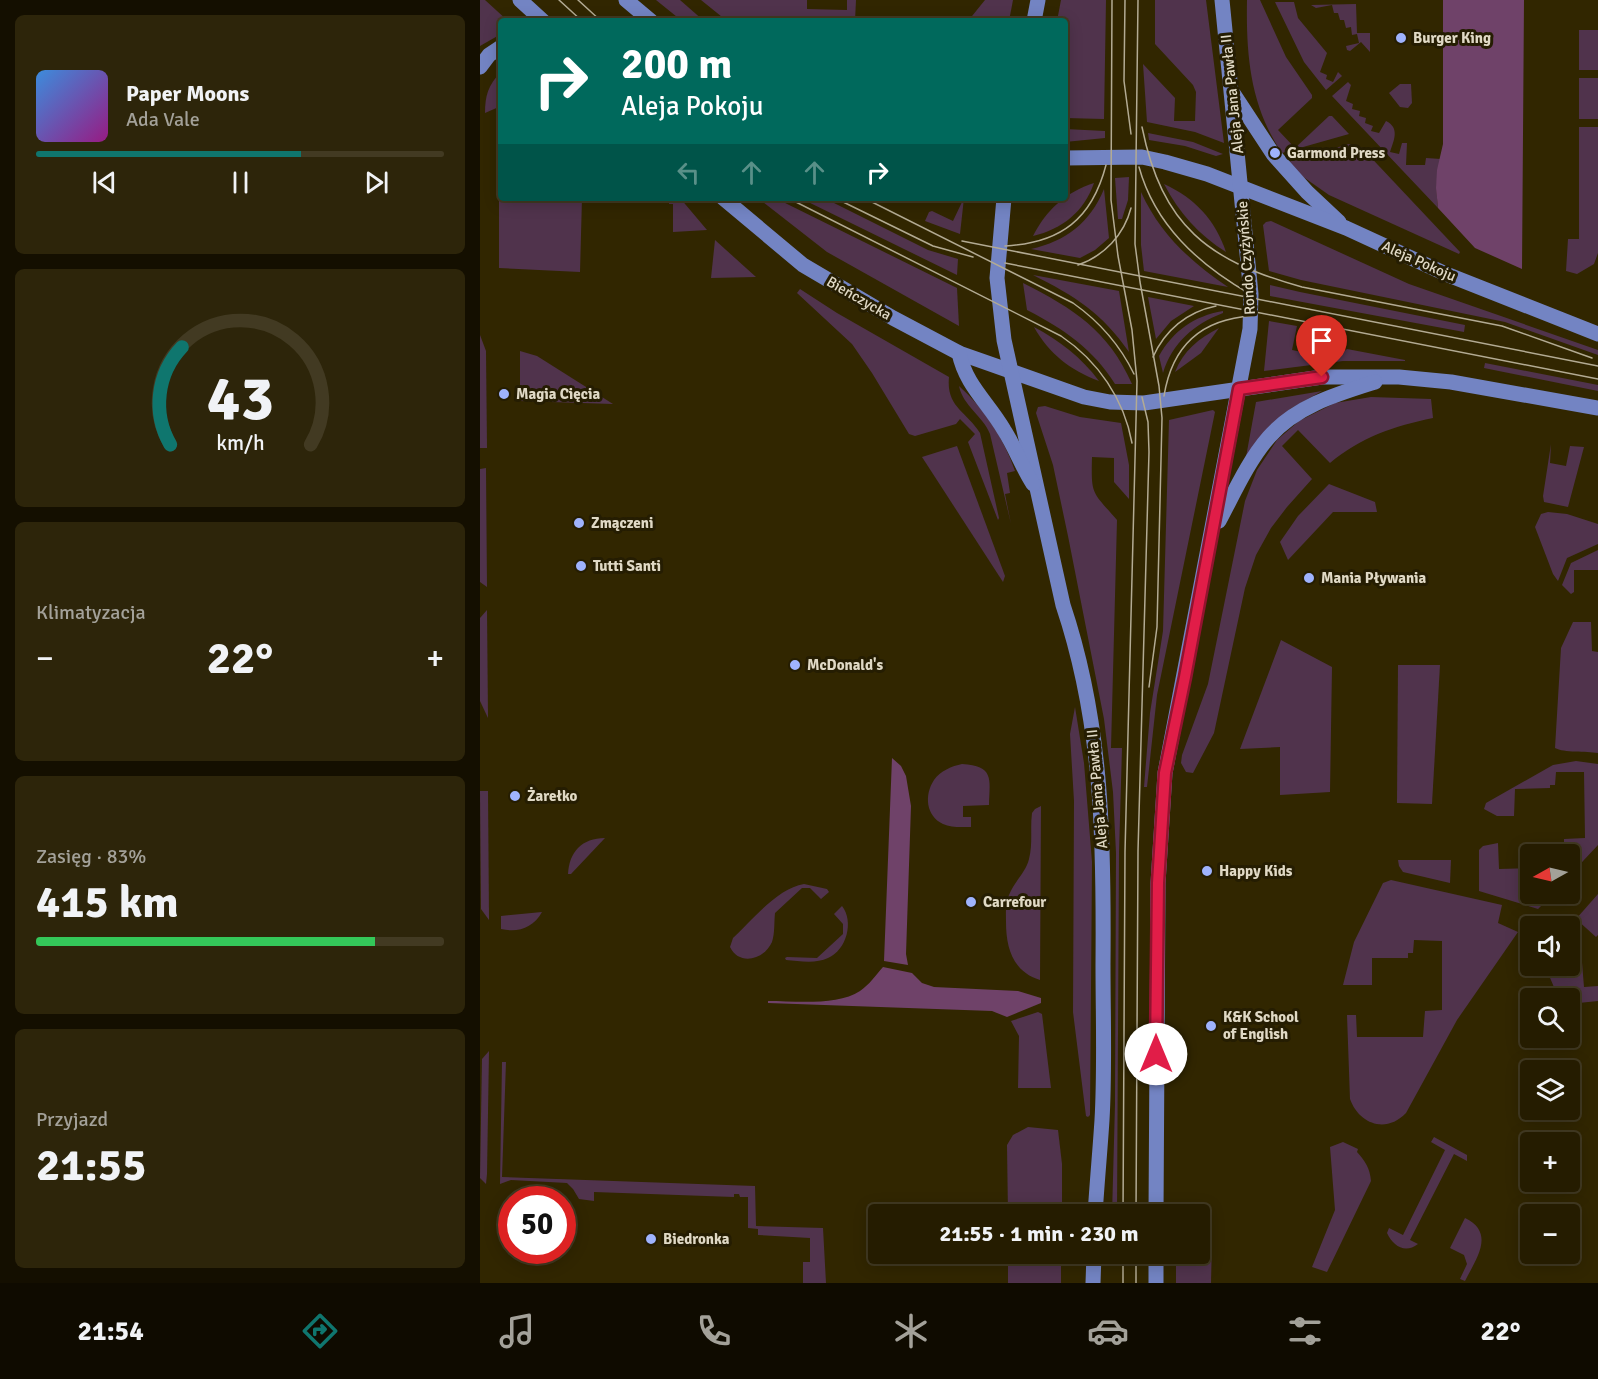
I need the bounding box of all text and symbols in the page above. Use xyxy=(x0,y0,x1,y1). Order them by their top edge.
place label: Burger King xyxy=(1413,29,1491,47)
marker: Burger King xyxy=(1394,31,1408,45)
street label: Aleja Jana Pawła II xyxy=(1217,33,1247,155)
text: 200 m xyxy=(621,39,732,90)
icon: right xyxy=(522,42,600,120)
text: Paper Moons xyxy=(126,80,249,107)
text: Aleja Pokoju xyxy=(621,90,763,123)
text: Ada Vale xyxy=(126,107,200,132)
place label: Garmond Press xyxy=(1287,144,1385,162)
marker: Garmond Press xyxy=(1268,146,1282,160)
icon: left xyxy=(672,156,705,189)
icon: ahead xyxy=(735,156,768,189)
icon: ahead xyxy=(798,156,831,189)
icon: right xyxy=(861,156,894,189)
icon: previous xyxy=(88,166,121,199)
icon: pause xyxy=(224,166,257,199)
icon: next xyxy=(360,166,393,199)
street label: Rondo Czyżyńskie xyxy=(1233,200,1259,316)
street label: Aleja Pokoju xyxy=(1379,237,1459,285)
street label: Bieńczycka xyxy=(823,272,895,324)
pin xyxy=(1296,315,1347,377)
icon: arrive xyxy=(1305,324,1338,357)
text: 43 xyxy=(206,360,274,437)
place label: Magia Cięcia xyxy=(516,385,600,403)
marker: Magia Cięcia xyxy=(497,387,511,401)
text: km/h xyxy=(216,430,264,456)
place label: Zmączeni xyxy=(591,514,653,532)
marker: Zmączeni xyxy=(572,516,586,530)
place label: Tutti Santi xyxy=(593,557,661,575)
marker: Tutti Santi xyxy=(574,559,588,573)
place label: Mania Pływania xyxy=(1321,569,1427,587)
marker: Mania Pływania xyxy=(1302,571,1316,585)
text: Klimatyzacja xyxy=(36,600,146,625)
text: 22° xyxy=(207,631,273,686)
text: − xyxy=(36,638,54,679)
text: + xyxy=(426,638,444,679)
place label: McDonald's xyxy=(807,656,884,674)
marker: McDonald's xyxy=(788,658,802,672)
street label: Aleja Jana Pawła II xyxy=(1083,728,1111,850)
place label: Żarełko xyxy=(527,787,578,805)
marker: Żarełko xyxy=(508,789,522,803)
text: Zasięg · 83% xyxy=(36,844,146,869)
north arrow xyxy=(1520,844,1580,904)
map controls xyxy=(1520,844,1580,1264)
place label: Happy Kids xyxy=(1219,862,1293,880)
marker: Happy Kids xyxy=(1200,864,1214,878)
text: 415 km xyxy=(36,875,179,930)
place label: Carrefour xyxy=(983,893,1046,911)
marker: Carrefour xyxy=(964,895,978,909)
button: sound xyxy=(1520,916,1580,976)
button: search xyxy=(1520,988,1580,1048)
place label: K&K School of English xyxy=(1223,1008,1299,1043)
marker: K&K School of English xyxy=(1204,1019,1218,1033)
position arrow xyxy=(1124,1022,1188,1086)
button: layers xyxy=(1520,1060,1580,1120)
text: Przyjazd xyxy=(36,1107,108,1132)
button: + xyxy=(1520,1132,1580,1192)
text: 21:55 xyxy=(36,1138,146,1193)
speed limit sign: 50 xyxy=(498,1186,576,1264)
button: − xyxy=(1520,1204,1580,1264)
text: 21:55 · 1 min · 230 m xyxy=(939,1220,1139,1247)
place label: Biedronka xyxy=(663,1230,730,1248)
marker: Biedronka xyxy=(644,1232,658,1246)
icon: directions xyxy=(299,1310,341,1352)
icon: music xyxy=(496,1310,538,1352)
icon: phone xyxy=(693,1310,735,1352)
icon: climate xyxy=(890,1310,932,1352)
icon: car xyxy=(1087,1310,1129,1352)
icon: filters xyxy=(1284,1310,1326,1352)
text: 21:54 xyxy=(77,1315,144,1348)
text: 22° xyxy=(1481,1315,1521,1348)

